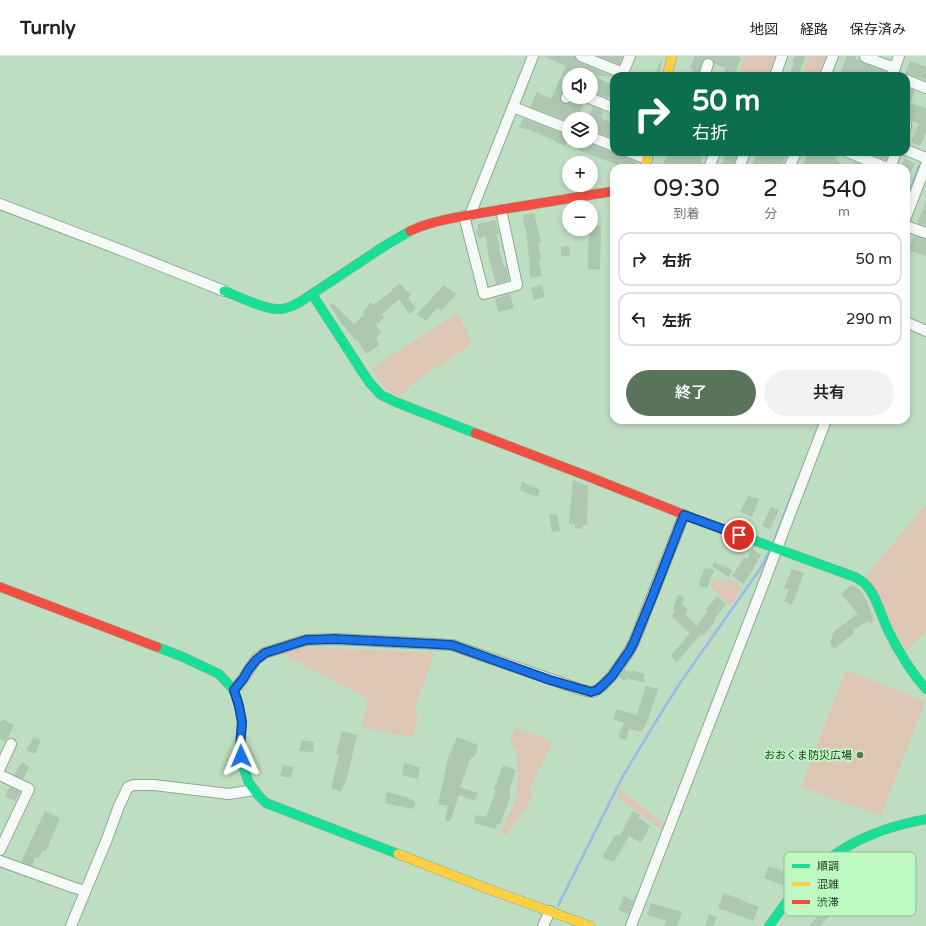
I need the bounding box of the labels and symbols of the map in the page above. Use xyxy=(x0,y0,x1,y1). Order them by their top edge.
pin xyxy=(722,518,756,552)
position arrow xyxy=(220,735,262,777)
place label: おおくま防災広場 xyxy=(764,749,852,762)
marker: おおくま防災広場 xyxy=(855,750,865,760)
legend xyxy=(784,852,916,916)
text: 順調 xyxy=(817,860,839,873)
text: 混雑 xyxy=(817,878,839,891)
text: 渋滞 xyxy=(817,896,839,909)

